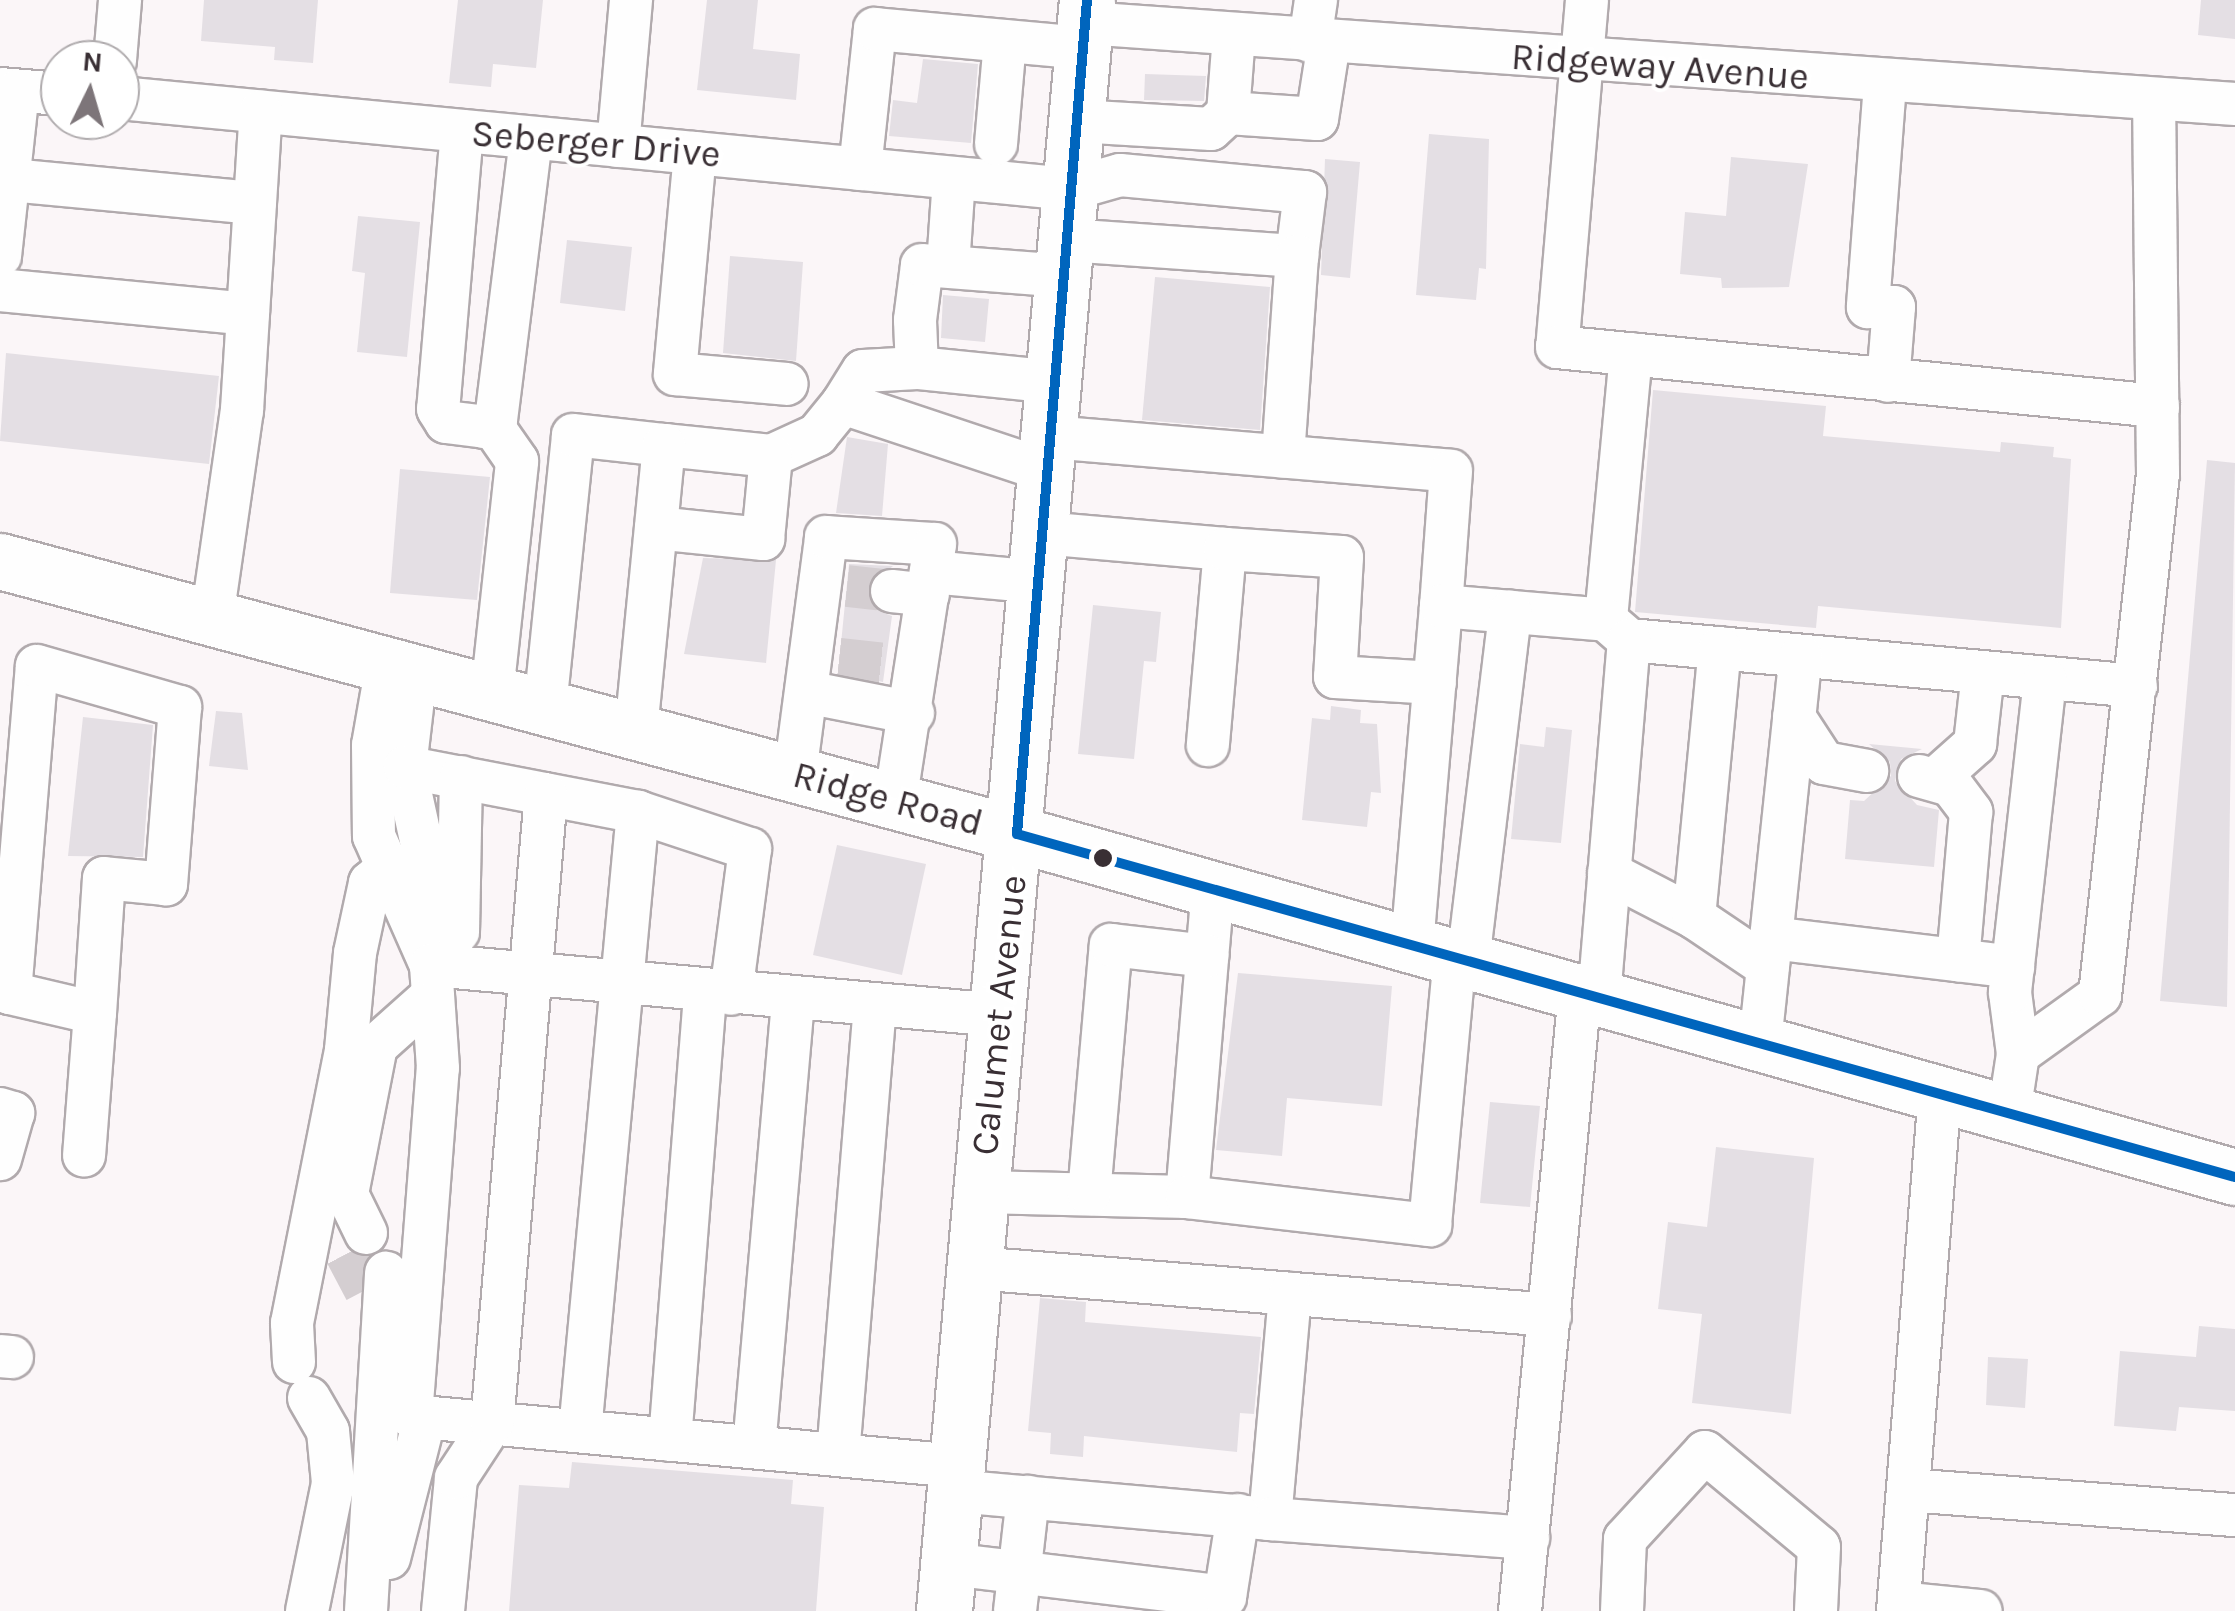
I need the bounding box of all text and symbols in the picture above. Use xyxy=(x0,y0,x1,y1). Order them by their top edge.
street label: Ridgeway Avenue xyxy=(1510,34,1810,100)
north arrow xyxy=(40,40,140,140)
text: N xyxy=(81,44,104,79)
street label: Seberger Drive xyxy=(469,110,723,178)
street label: Ridge Road xyxy=(788,752,988,846)
unlabelled marker xyxy=(1093,848,1113,868)
street label: Calumet Avenue xyxy=(962,873,1036,1157)

